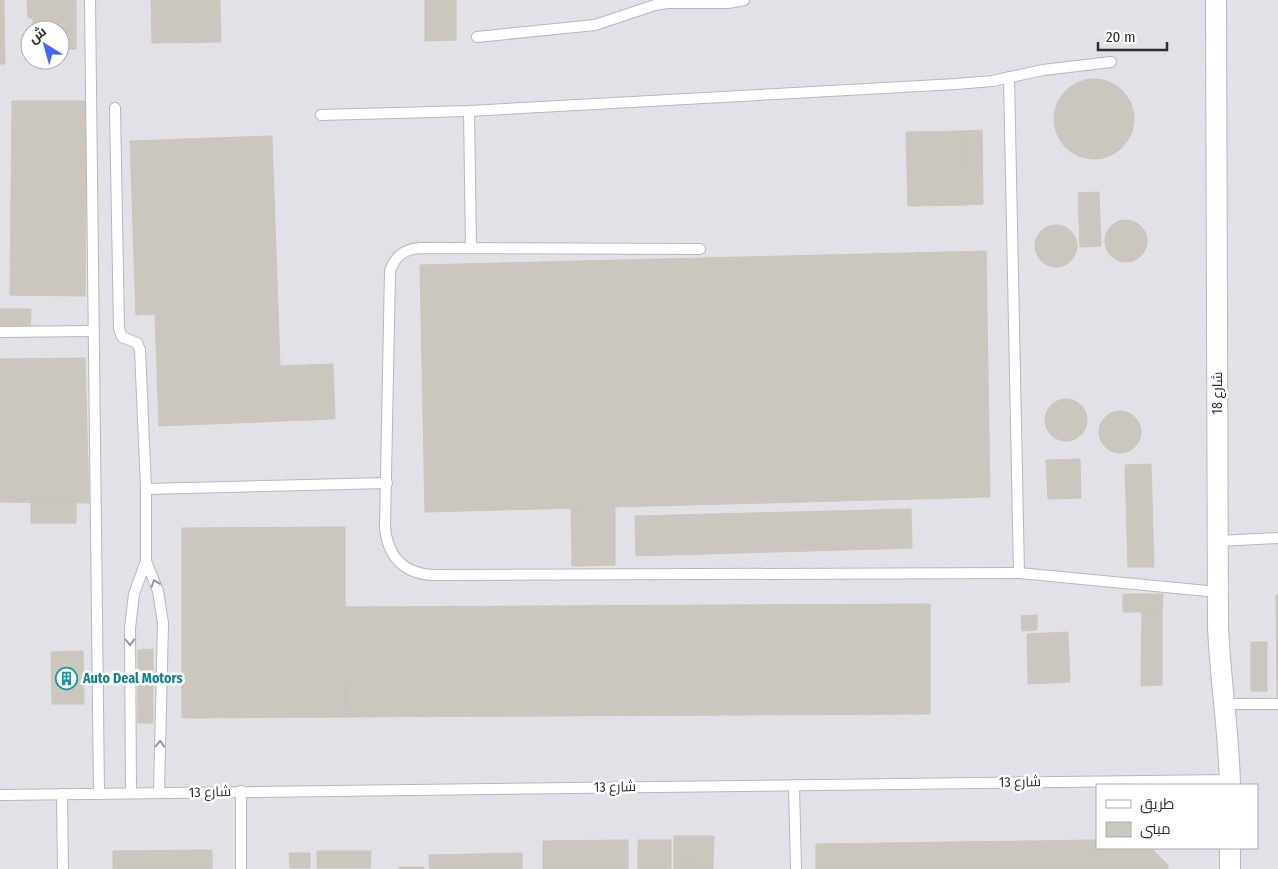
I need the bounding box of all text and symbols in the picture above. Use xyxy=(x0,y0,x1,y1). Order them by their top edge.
north arrow xyxy=(20,20,70,70)
scale bar xyxy=(1098,20,1167,52)
text: ش xyxy=(25,23,50,47)
text: 20 m xyxy=(1106,28,1136,46)
street label: شارع 18 xyxy=(1209,372,1226,414)
one-way arrow xyxy=(151,579,161,587)
one-way arrow xyxy=(125,638,135,646)
building icon: Auto Deal Motors xyxy=(55,666,79,690)
place label: Auto Deal Motors xyxy=(82,670,183,687)
one-way arrow xyxy=(155,740,166,748)
street label: شارع 13 xyxy=(999,773,1041,791)
street label: شارع 13 xyxy=(594,778,636,796)
street label: شارع 13 xyxy=(189,783,231,801)
legend xyxy=(1096,784,1258,849)
text: طريق xyxy=(1140,795,1174,814)
text: مبنى xyxy=(1140,820,1171,839)

